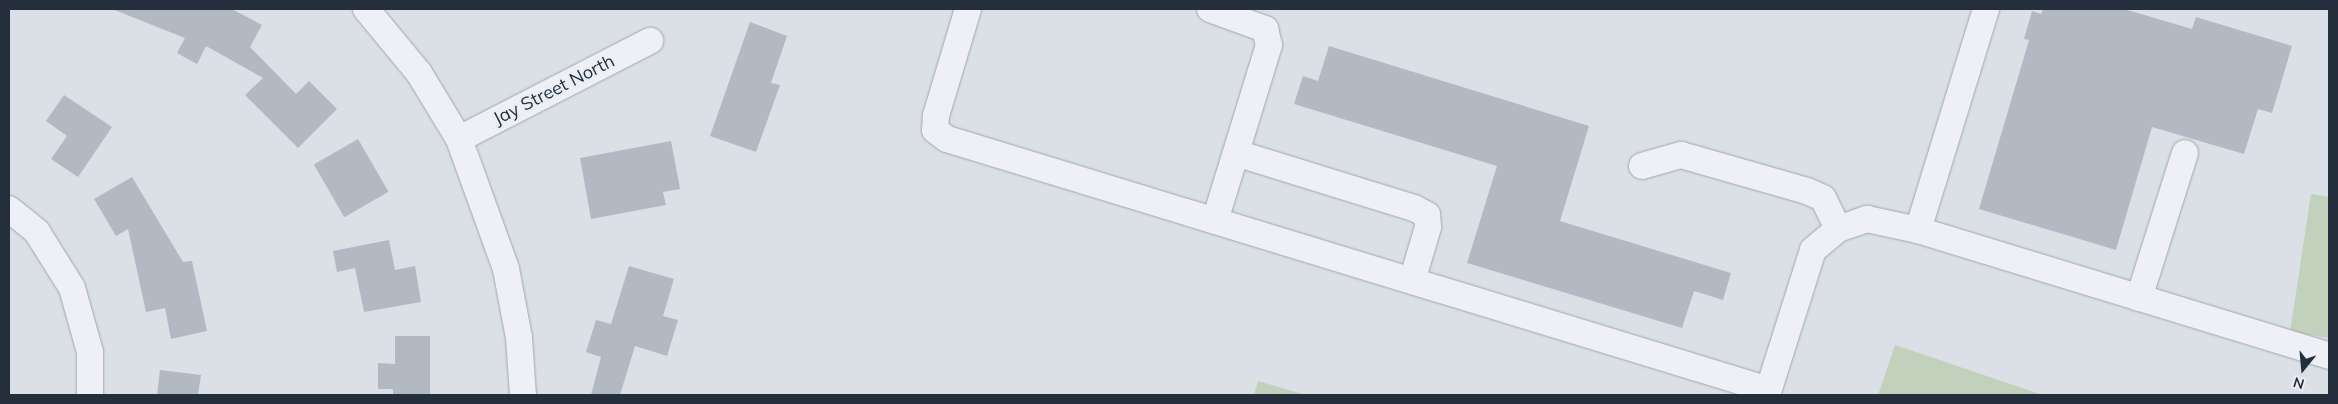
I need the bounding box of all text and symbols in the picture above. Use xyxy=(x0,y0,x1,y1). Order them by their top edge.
street label: Jay Street North xyxy=(490,50,618,130)
north arrow xyxy=(2278,344,2328,394)
text: N xyxy=(2291,373,2306,393)

